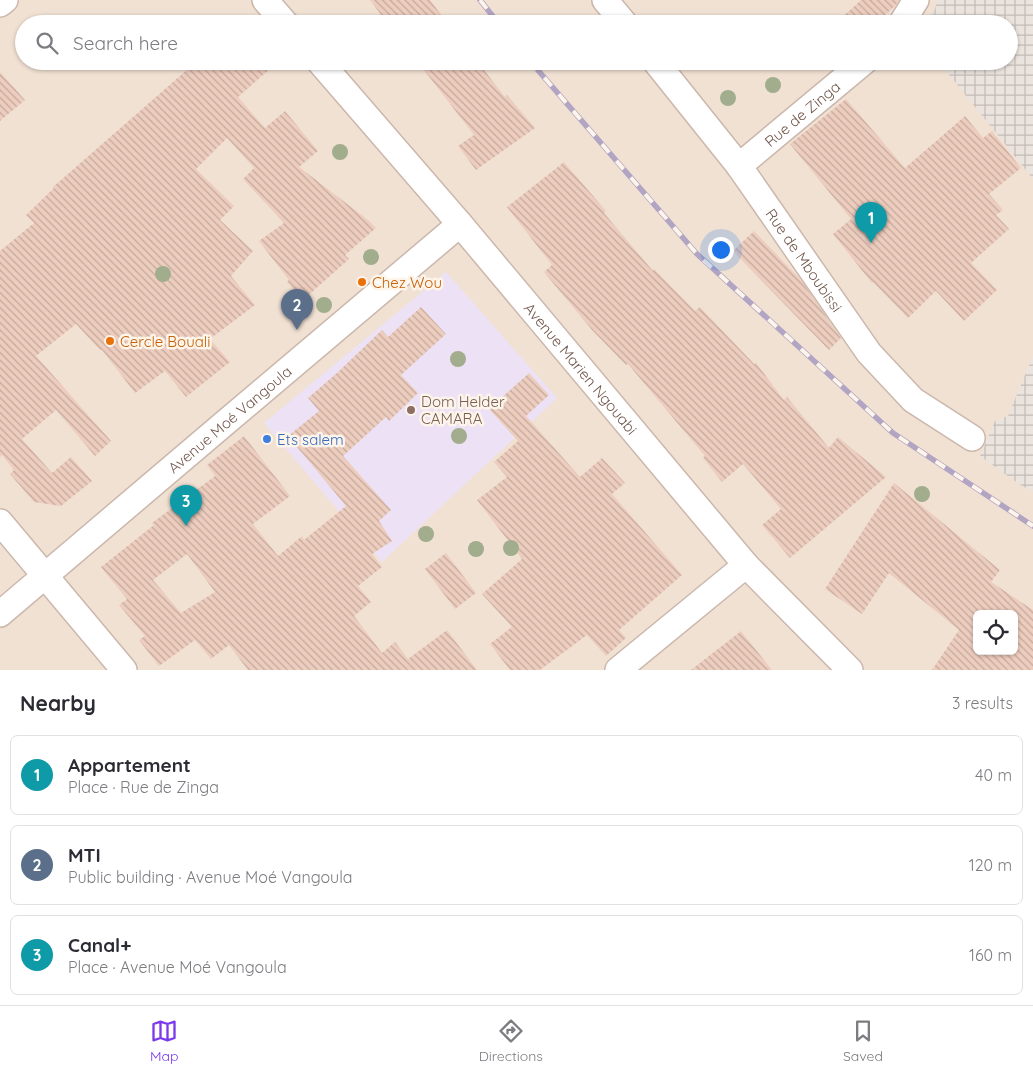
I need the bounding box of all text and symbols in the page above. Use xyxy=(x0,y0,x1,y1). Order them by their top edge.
search box xyxy=(15,15,1018,70)
icon: search xyxy=(33,29,61,57)
text: Search here xyxy=(73,31,178,55)
street label: Rue de Zinga xyxy=(760,77,844,150)
pin: 1 xyxy=(855,202,887,243)
street label: Rue de Mboubissi xyxy=(762,205,847,315)
your location xyxy=(708,237,734,263)
place label: Chez Wou xyxy=(372,273,442,292)
marker: Chez Wou xyxy=(356,276,368,288)
pin: 2 xyxy=(281,289,313,330)
street label: Avenue Marien Ngouabi xyxy=(520,299,642,438)
place label: Cercle Bouali xyxy=(120,332,210,351)
marker: Cercle Bouali xyxy=(104,335,116,347)
street label: Avenue Moé Vangoula xyxy=(164,361,295,477)
place label: Dom Helder CAMARA xyxy=(421,392,505,428)
marker: Dom Helder CAMARA xyxy=(405,404,417,416)
place label: Ets salem xyxy=(277,430,344,449)
marker: Ets salem xyxy=(261,433,273,445)
pin: 3 xyxy=(170,485,202,526)
map controls xyxy=(973,610,1018,655)
button: locate xyxy=(973,610,1018,655)
text: Nearby xyxy=(20,690,96,716)
text: 3 results xyxy=(952,693,1013,713)
text: Appartement xyxy=(68,753,191,777)
text: 1 xyxy=(34,765,40,785)
text: 40 m xyxy=(975,765,1012,785)
text: Place · Rue de Zinga xyxy=(68,777,219,797)
text: MTI xyxy=(68,843,101,867)
text: 2 xyxy=(32,855,42,875)
text: 120 m xyxy=(969,855,1012,875)
text: Public building · Avenue Moé Vangoula xyxy=(68,867,353,887)
text: Canal+ xyxy=(68,933,131,957)
text: 3 xyxy=(33,945,41,965)
text: 160 m xyxy=(969,945,1012,965)
text: Place · Avenue Moé Vangoula xyxy=(68,957,287,977)
tab: Map xyxy=(150,1017,179,1065)
tab: Directions xyxy=(479,1017,543,1065)
tab: Saved xyxy=(843,1017,883,1065)

